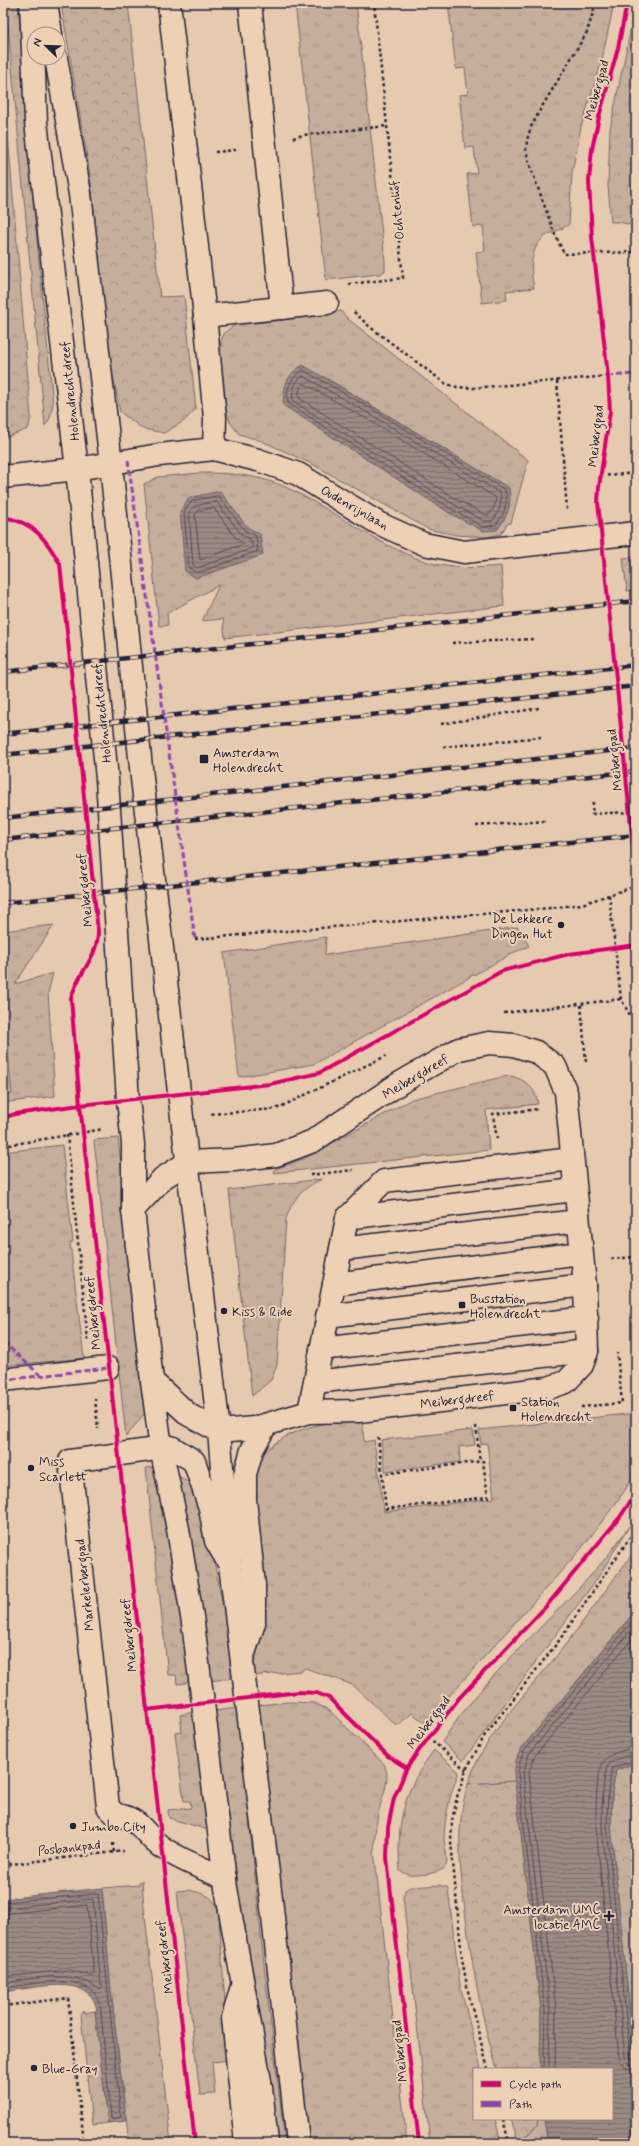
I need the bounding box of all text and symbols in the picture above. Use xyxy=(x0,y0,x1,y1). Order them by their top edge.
north arrow xyxy=(26,26,66,66)
text: N xyxy=(30,36,46,49)
street label: Meibergpad xyxy=(581,58,616,123)
street label: Ochtenhof xyxy=(386,179,409,240)
street label: Holendrechtdreef xyxy=(57,340,84,442)
street label: Meibergpad xyxy=(585,404,610,468)
street label: Oudenrijnlaan xyxy=(317,482,391,535)
street label: Holendrechtdreef xyxy=(89,662,116,764)
street label: Meibergpad xyxy=(604,728,629,792)
place label: Amsterdam Holendrecht xyxy=(213,745,284,777)
marker: Amsterdam Holendrecht xyxy=(198,753,210,765)
street label: Meibergdreef xyxy=(73,851,100,928)
place label: De Lekkere Dingen Hut xyxy=(491,911,553,944)
marker: De Lekkere Dingen Hut xyxy=(556,920,566,930)
street label: Meibergdreef xyxy=(380,1051,453,1105)
street label: Meibergdreef xyxy=(81,1274,108,1351)
place label: Busstation Holendrecht xyxy=(470,1291,541,1323)
marker: Busstation Holendrecht xyxy=(457,1300,467,1310)
place label: Kiss & Ride xyxy=(232,1304,293,1321)
marker: Kiss & Ride xyxy=(219,1306,229,1316)
street label: Meibergdreef xyxy=(419,1387,496,1415)
place label: Station Holendrecht xyxy=(521,1394,592,1426)
marker: Station Holendrecht xyxy=(508,1403,518,1413)
place label: Miss Scarlett xyxy=(39,1454,88,1486)
marker: Miss Scarlett xyxy=(26,1463,36,1473)
street label: Markelerbergpad xyxy=(72,1538,101,1632)
street label: Meibergdreef xyxy=(117,1596,144,1673)
street label: Meibergpad xyxy=(404,1693,456,1754)
place label: Jumbo City xyxy=(81,1819,146,1836)
marker: Jumbo City xyxy=(68,1821,78,1831)
street label: Posbankpad xyxy=(37,1837,101,1860)
place label: Amsterdam UMC locatie AMC xyxy=(503,1902,600,1934)
marker: Amsterdam UMC locatie AMC xyxy=(603,1910,615,1922)
street label: Meibergdreef xyxy=(152,1918,180,1995)
street label: Meibergpad xyxy=(389,2019,414,2083)
place label: Blue-Gray xyxy=(42,2061,98,2078)
marker: Blue-Gray xyxy=(29,2063,39,2073)
legend xyxy=(473,2068,613,2120)
text: Cycle path xyxy=(509,2077,561,2093)
text: Path xyxy=(509,2097,532,2113)

